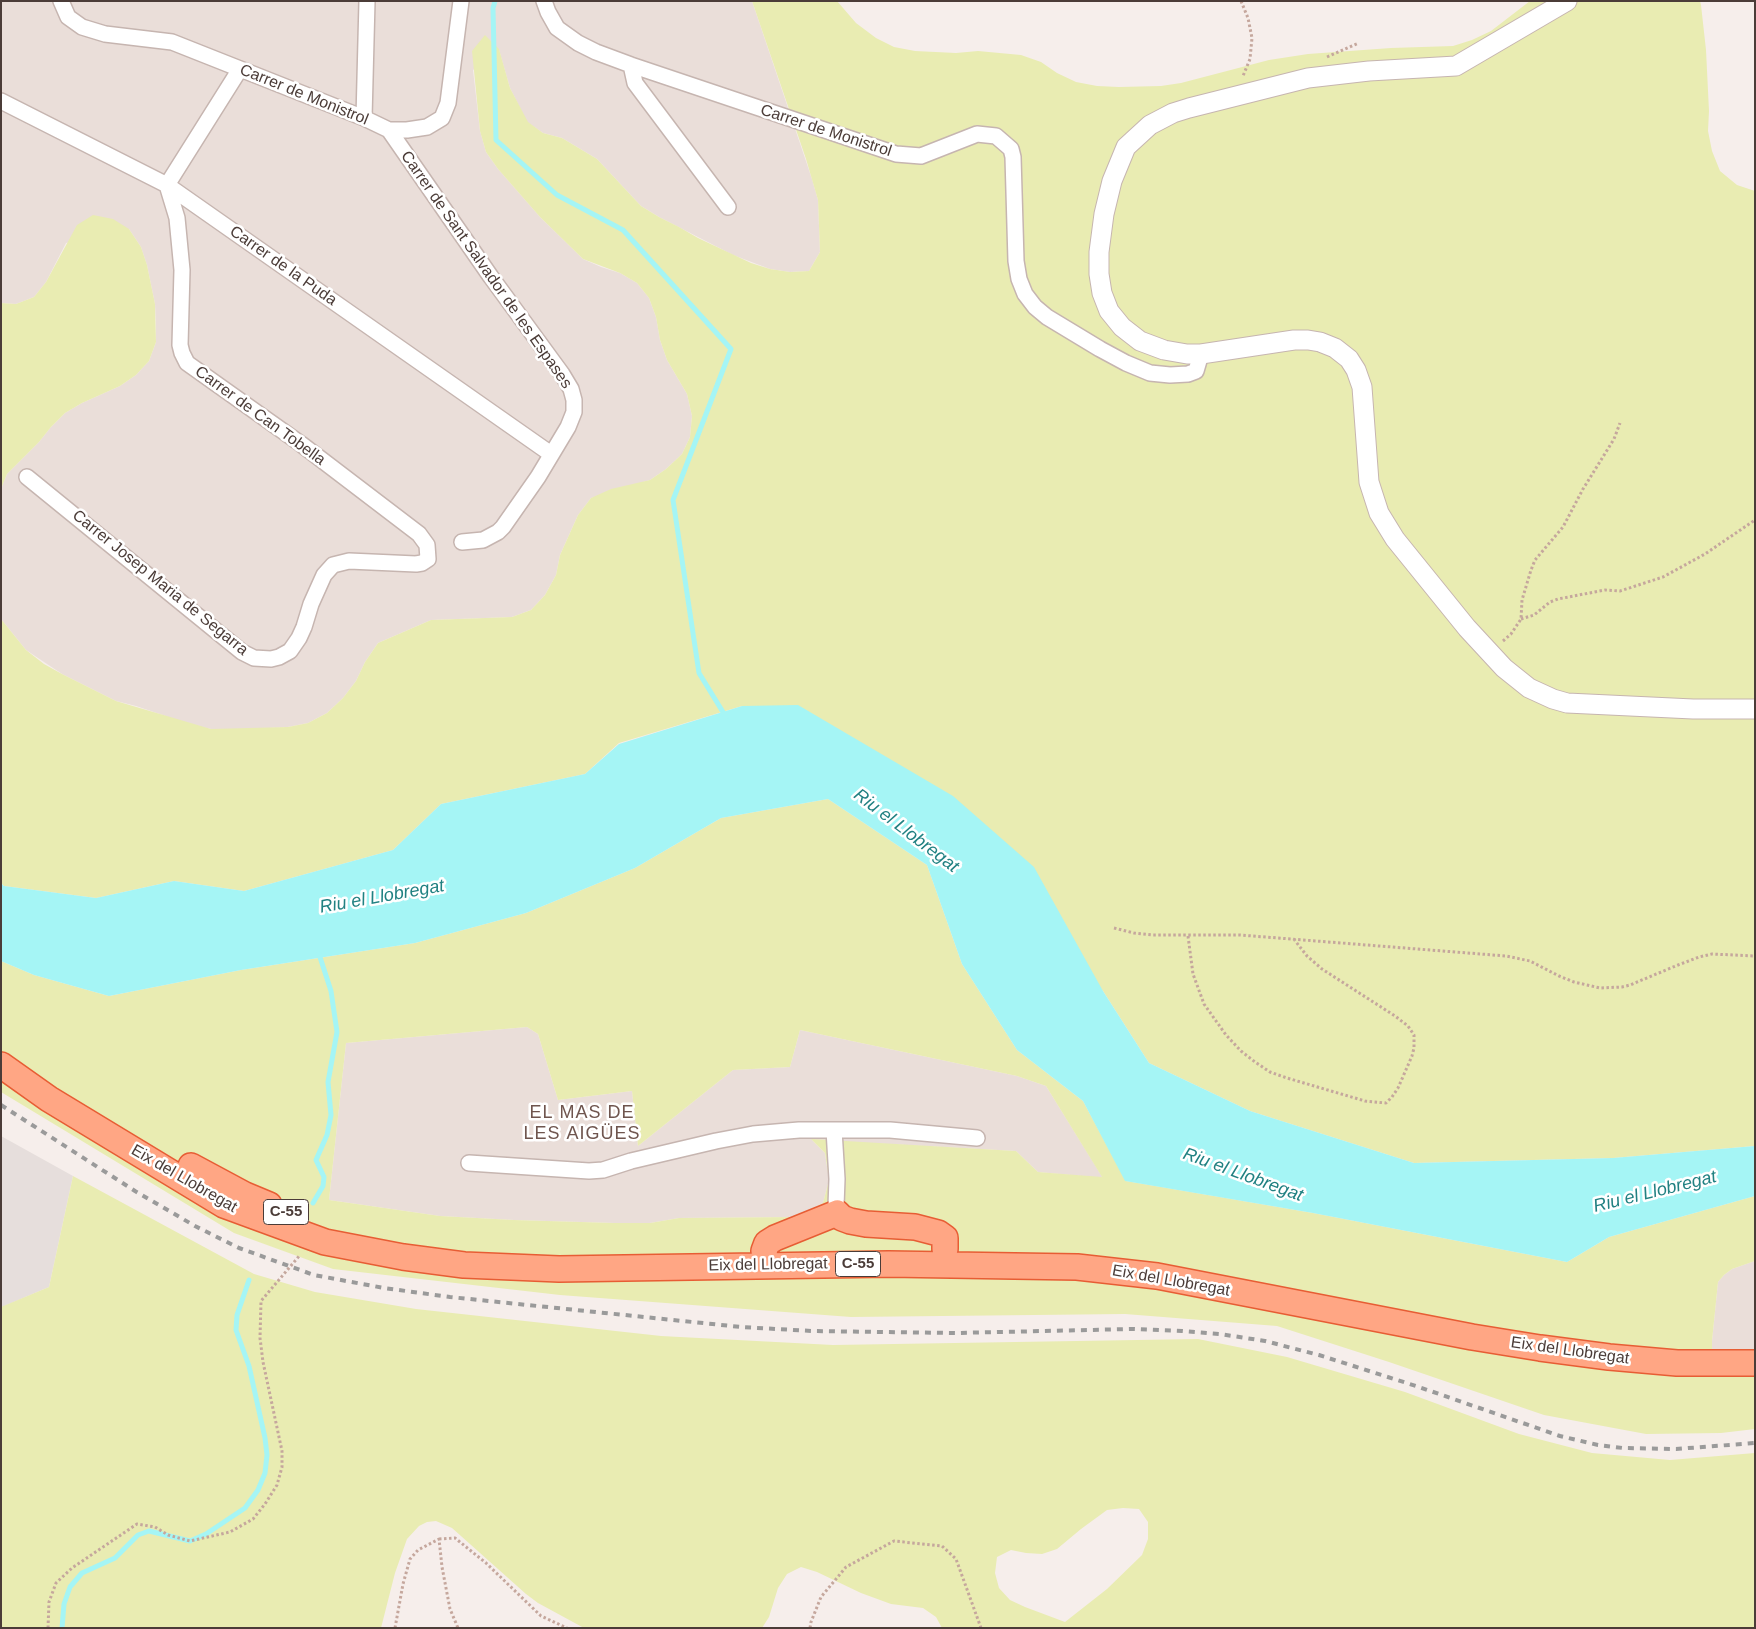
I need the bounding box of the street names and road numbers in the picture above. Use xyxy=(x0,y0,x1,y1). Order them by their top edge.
street label: Carrer de Monistrol xyxy=(237,60,371,130)
street label: Carrer de Monistrol xyxy=(758,101,894,161)
street label: Carrer de Sant Salvador de les Espases xyxy=(396,148,576,392)
street label: Carrer de la Puda xyxy=(226,222,340,310)
street label: Carrer de Can Tobella xyxy=(191,362,329,470)
street label: Carrer Josep Maria de Segarra xyxy=(68,506,252,660)
street label: Eix del Llobregat xyxy=(128,1141,240,1217)
road number: C-55 xyxy=(264,1200,308,1224)
road number: C-55 xyxy=(836,1252,880,1276)
street label: Eix del Llobregat xyxy=(708,1254,828,1276)
street label: Eix del Llobregat xyxy=(1111,1261,1231,1301)
street label: Eix del Llobregat xyxy=(1510,1333,1630,1369)

